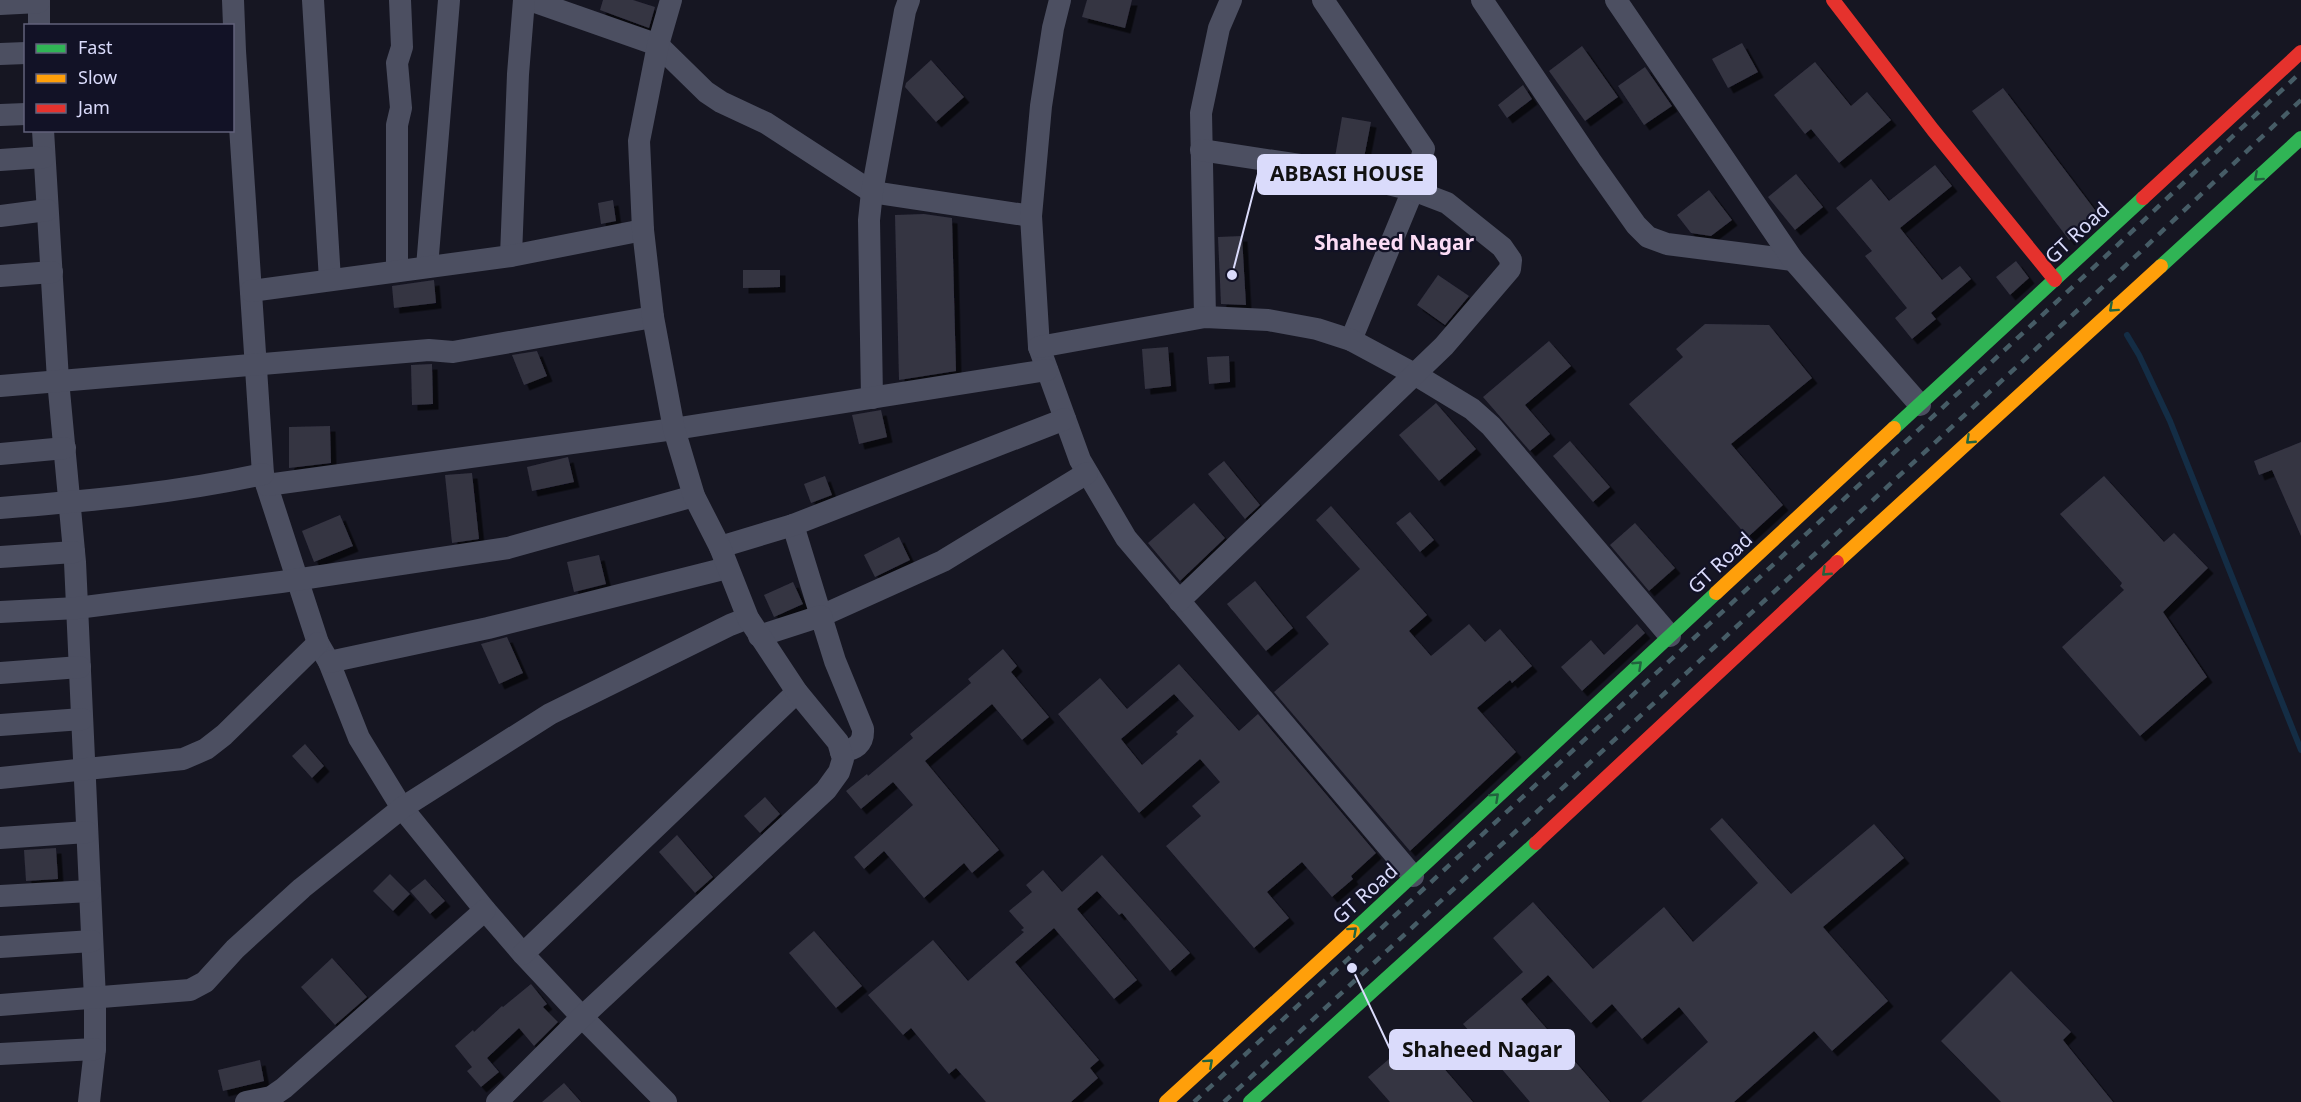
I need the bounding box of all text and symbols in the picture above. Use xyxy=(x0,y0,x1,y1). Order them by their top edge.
legend xyxy=(24,24,234,132)
text: Fast xyxy=(78,35,113,59)
text: Slow xyxy=(78,65,117,89)
text: Jam xyxy=(76,95,110,119)
callout: ABBASI HOUSE xyxy=(1258,155,1436,194)
text: ABBASI HOUSE xyxy=(1270,159,1424,187)
one-way arrow xyxy=(2254,170,2264,181)
street label: GT Road xyxy=(2039,196,2115,269)
district label: Shaheed Nagar xyxy=(1314,228,1475,256)
one-way arrow xyxy=(2110,301,2120,312)
one-way arrow xyxy=(1966,433,1976,444)
street label: GT Road xyxy=(1682,526,1758,599)
one-way arrow xyxy=(1822,565,1833,576)
one-way arrow xyxy=(1632,661,1642,672)
one-way arrow xyxy=(1488,793,1499,804)
street label: GT Road xyxy=(1326,857,1403,930)
one-way arrow xyxy=(1346,927,1357,938)
callout: Shaheed Nagar xyxy=(1390,1030,1574,1069)
text: Shaheed Nagar xyxy=(1402,1035,1563,1063)
one-way arrow xyxy=(1202,1059,1213,1070)

